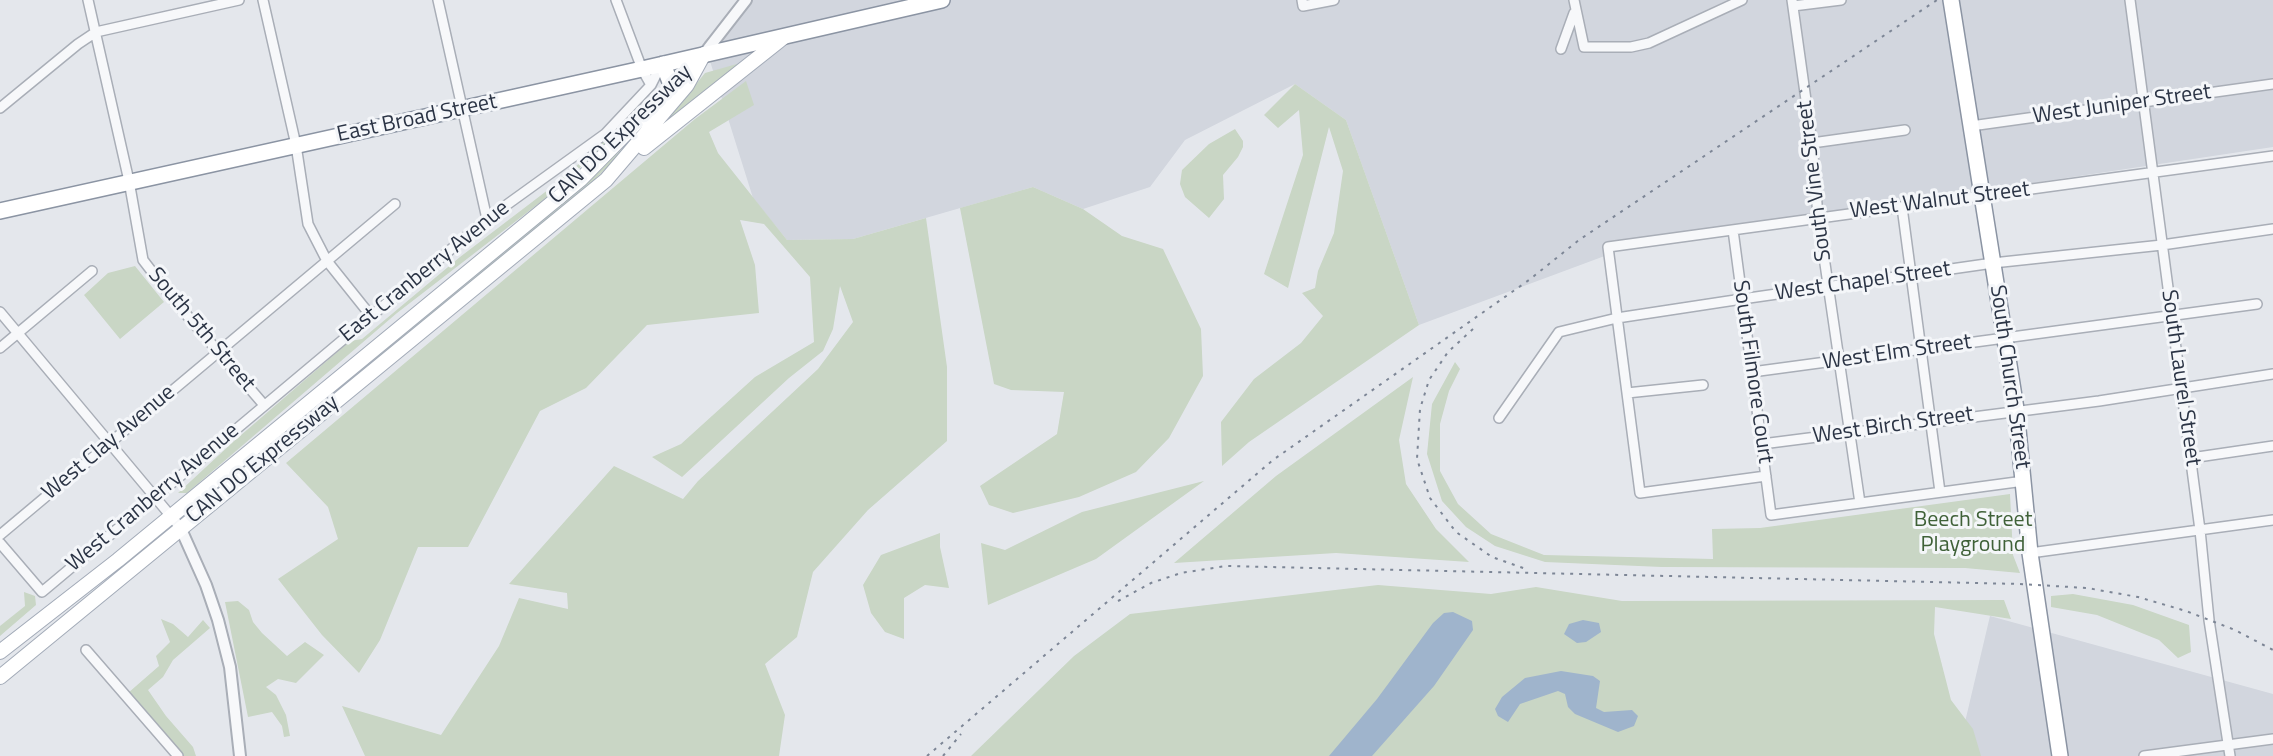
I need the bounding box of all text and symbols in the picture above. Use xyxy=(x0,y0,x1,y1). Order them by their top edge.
street label: CAN DO Expressway xyxy=(544,60,698,210)
street label: West Juniper Street xyxy=(2031,79,2213,131)
street label: East Broad Street xyxy=(335,89,499,149)
street label: South Vine Street xyxy=(1792,99,1838,263)
street label: West Walnut Street xyxy=(1849,177,2031,225)
street label: East Cranberry Avenue xyxy=(335,196,515,348)
street label: West Chapel Street xyxy=(1773,257,1953,307)
street label: South 5th Street xyxy=(142,263,260,397)
street label: South Filmore Court xyxy=(1726,279,1778,465)
street label: South Church Street xyxy=(1983,283,2035,471)
street label: South Laurel Street xyxy=(2155,288,2205,468)
street label: West Elm Street xyxy=(1821,329,1973,377)
street label: West Clay Avenue xyxy=(37,380,181,506)
street label: CAN DO Expressway xyxy=(181,390,345,530)
street label: West Birch Street xyxy=(1811,402,1975,450)
street label: West Cranberry Avenue xyxy=(61,418,245,578)
park label: Beech Street Playground xyxy=(1914,508,2032,560)

